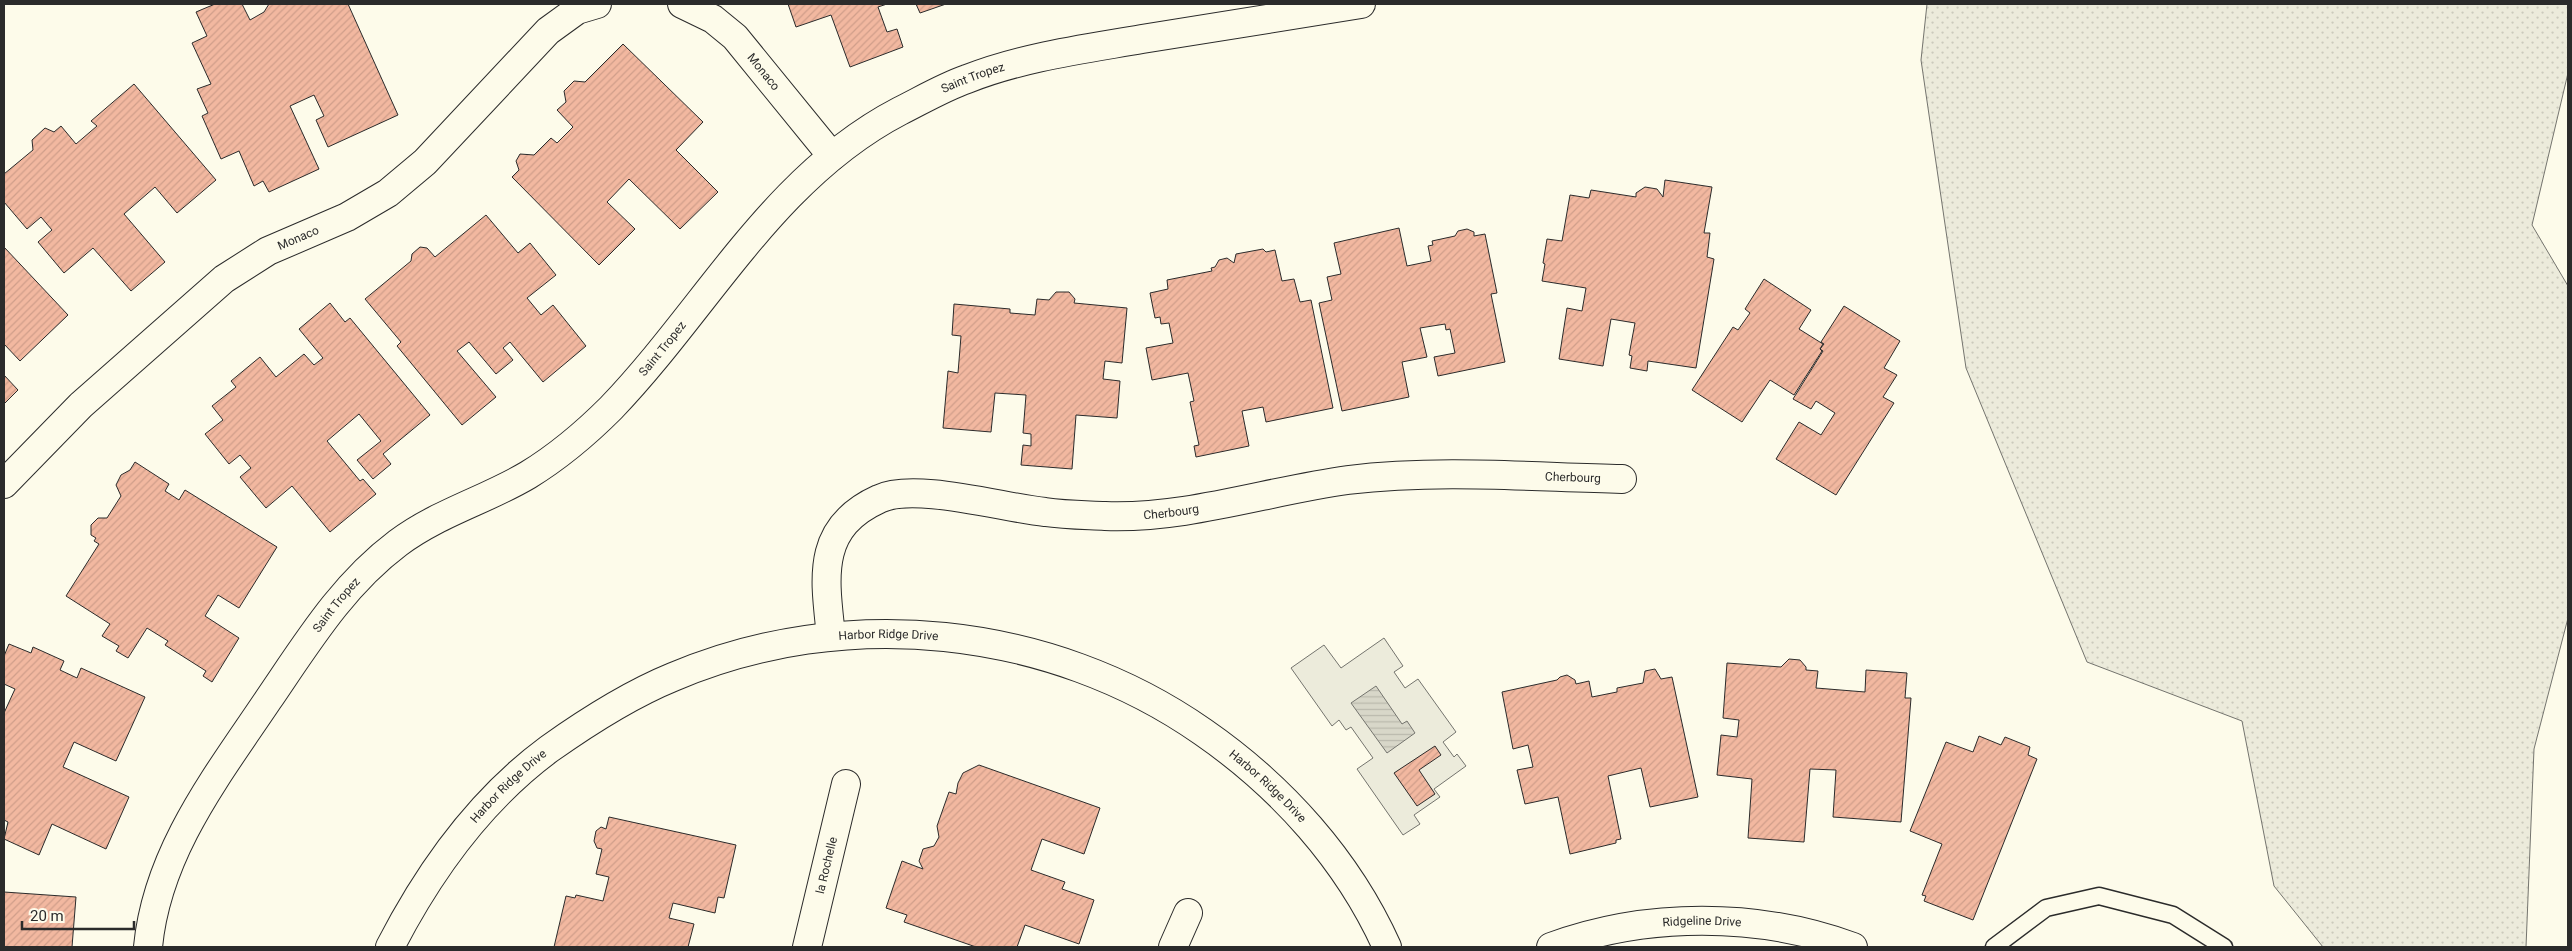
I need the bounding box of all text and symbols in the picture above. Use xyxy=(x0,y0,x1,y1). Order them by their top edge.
street label: Monaco xyxy=(744,51,783,93)
street label: Saint Tropez xyxy=(939,60,1006,96)
street label: Monaco xyxy=(275,223,321,253)
street label: Saint Tropez xyxy=(636,319,689,379)
street label: Cherbourg xyxy=(1545,469,1601,485)
street label: Cherbourg xyxy=(1143,502,1200,522)
street label: Saint Tropez xyxy=(310,575,363,635)
street label: Harbor Ridge Drive xyxy=(838,627,939,643)
street label: Harbor Ridge Drive xyxy=(467,747,549,826)
street label: Harbor Ridge Drive xyxy=(1226,747,1309,825)
street label: la Rochelle xyxy=(813,835,840,895)
scale bar xyxy=(22,898,135,930)
text: 20 m xyxy=(30,907,64,925)
street label: Ridgeline Drive xyxy=(1662,914,1742,929)

